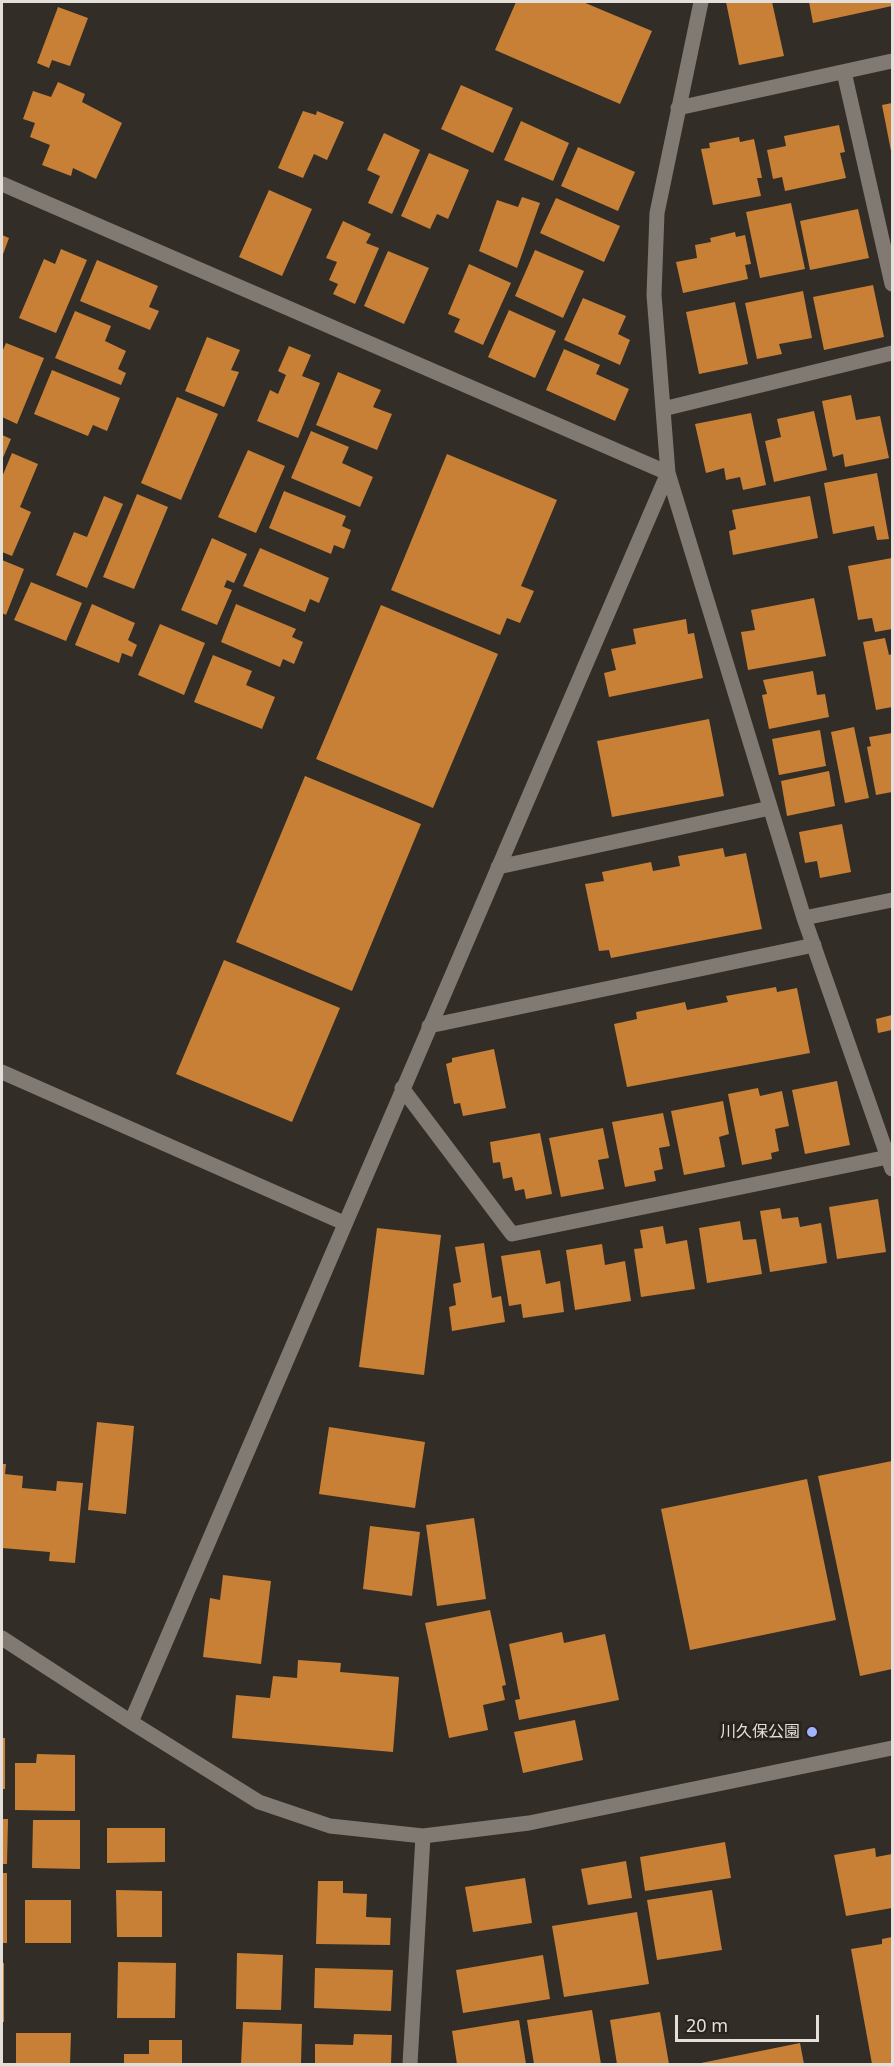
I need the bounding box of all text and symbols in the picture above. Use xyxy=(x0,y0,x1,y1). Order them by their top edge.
place label: 川久保公園 xyxy=(720,1722,800,1742)
marker: 川久保公園 xyxy=(805,1725,819,1739)
scale bar xyxy=(678,2003,822,2041)
text: 20 m xyxy=(686,2013,728,2037)

